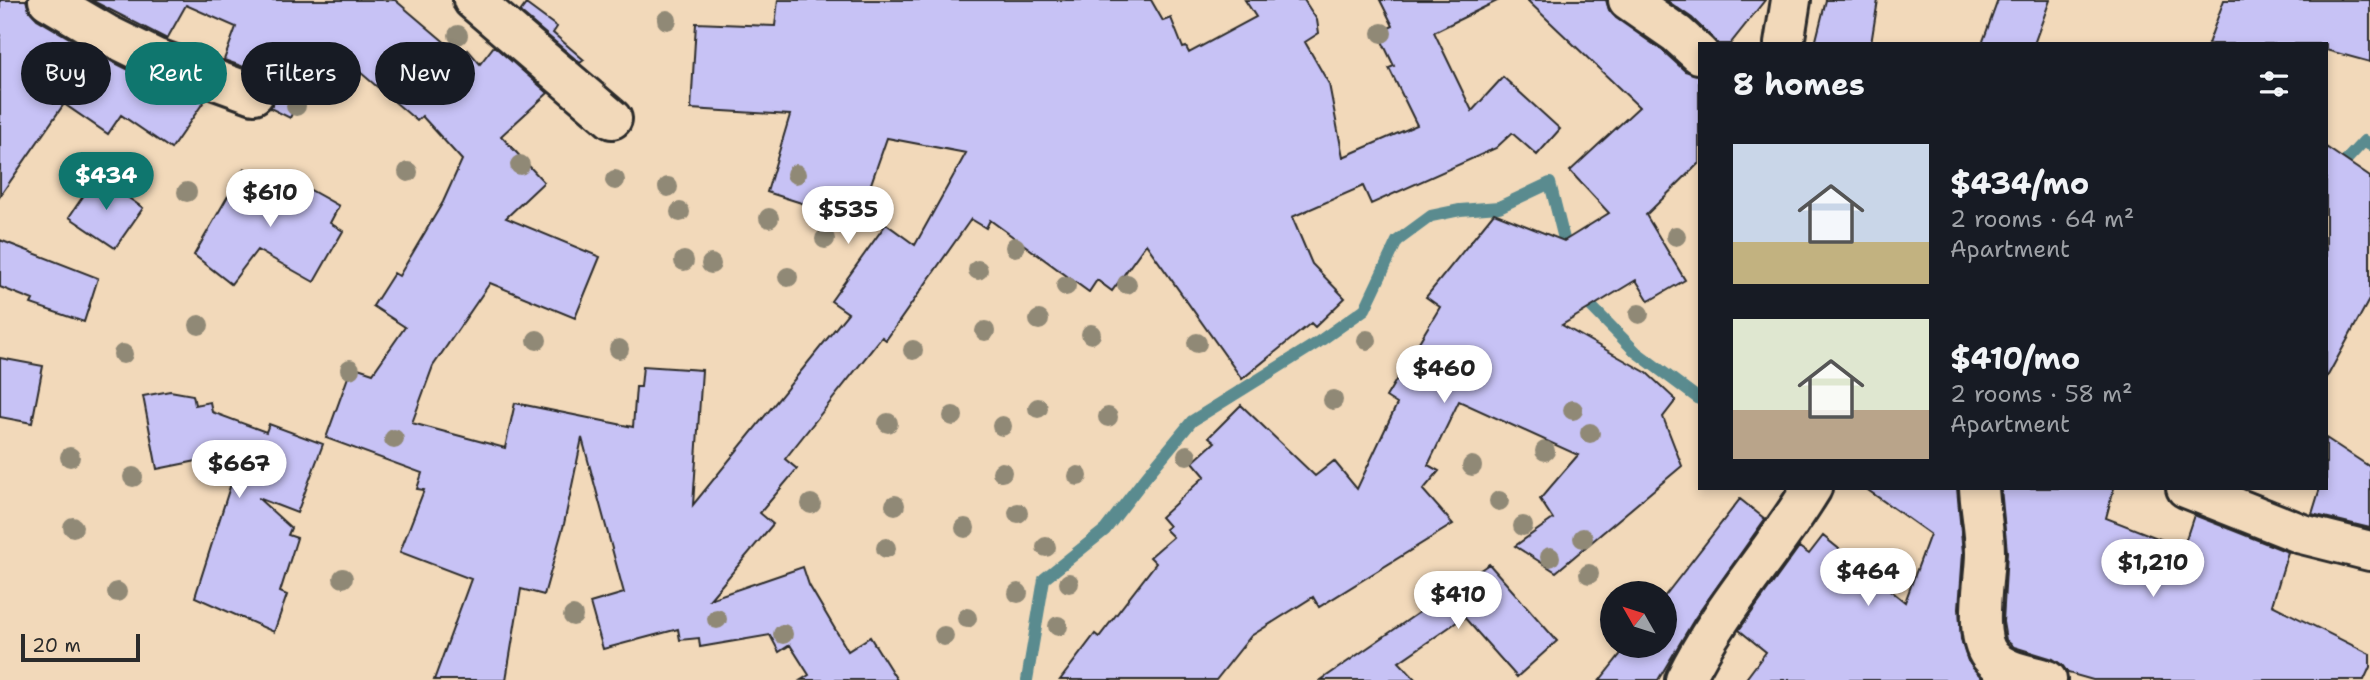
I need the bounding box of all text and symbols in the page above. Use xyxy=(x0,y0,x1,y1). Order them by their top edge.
chip: Buy xyxy=(21,42,111,105)
chip: Rent xyxy=(125,42,227,105)
chip: Filters xyxy=(241,42,361,105)
chip: New xyxy=(375,42,475,105)
text: 8 homes xyxy=(1733,64,1865,105)
icon: filters xyxy=(2255,65,2293,103)
pin: $434 xyxy=(65,152,147,212)
text: $434 xyxy=(75,160,137,190)
text: $434/mo xyxy=(1950,163,2089,204)
pin: $610 xyxy=(229,170,311,229)
icon: home xyxy=(1789,172,1873,256)
text: $610 xyxy=(242,177,298,207)
pin: $535 xyxy=(807,187,889,246)
text: $535 xyxy=(818,194,878,224)
text: 2 rooms · 64 m² xyxy=(1950,204,2134,234)
text: Apartment xyxy=(1950,234,2070,264)
text: $410/mo xyxy=(1950,338,2080,379)
pin: $460 xyxy=(1403,346,1485,405)
icon: home xyxy=(1789,347,1873,431)
text: $460 xyxy=(1412,353,1476,383)
text: 2 rooms · 58 m² xyxy=(1950,379,2133,409)
text: Apartment xyxy=(1950,409,2070,439)
pin: $667 xyxy=(198,440,280,500)
text: $667 xyxy=(208,448,270,478)
pin: $1,210 xyxy=(2096,540,2210,599)
text: $1,210 xyxy=(2117,547,2189,577)
pin: $464 xyxy=(1827,548,1909,608)
text: $464 xyxy=(1836,556,1900,586)
pin: $410 xyxy=(1417,572,1499,631)
text: $410 xyxy=(1430,579,1486,609)
north arrow xyxy=(1600,581,1676,658)
map controls xyxy=(1600,581,1677,658)
scale bar xyxy=(21,631,140,663)
text: 20 m xyxy=(32,633,81,658)

